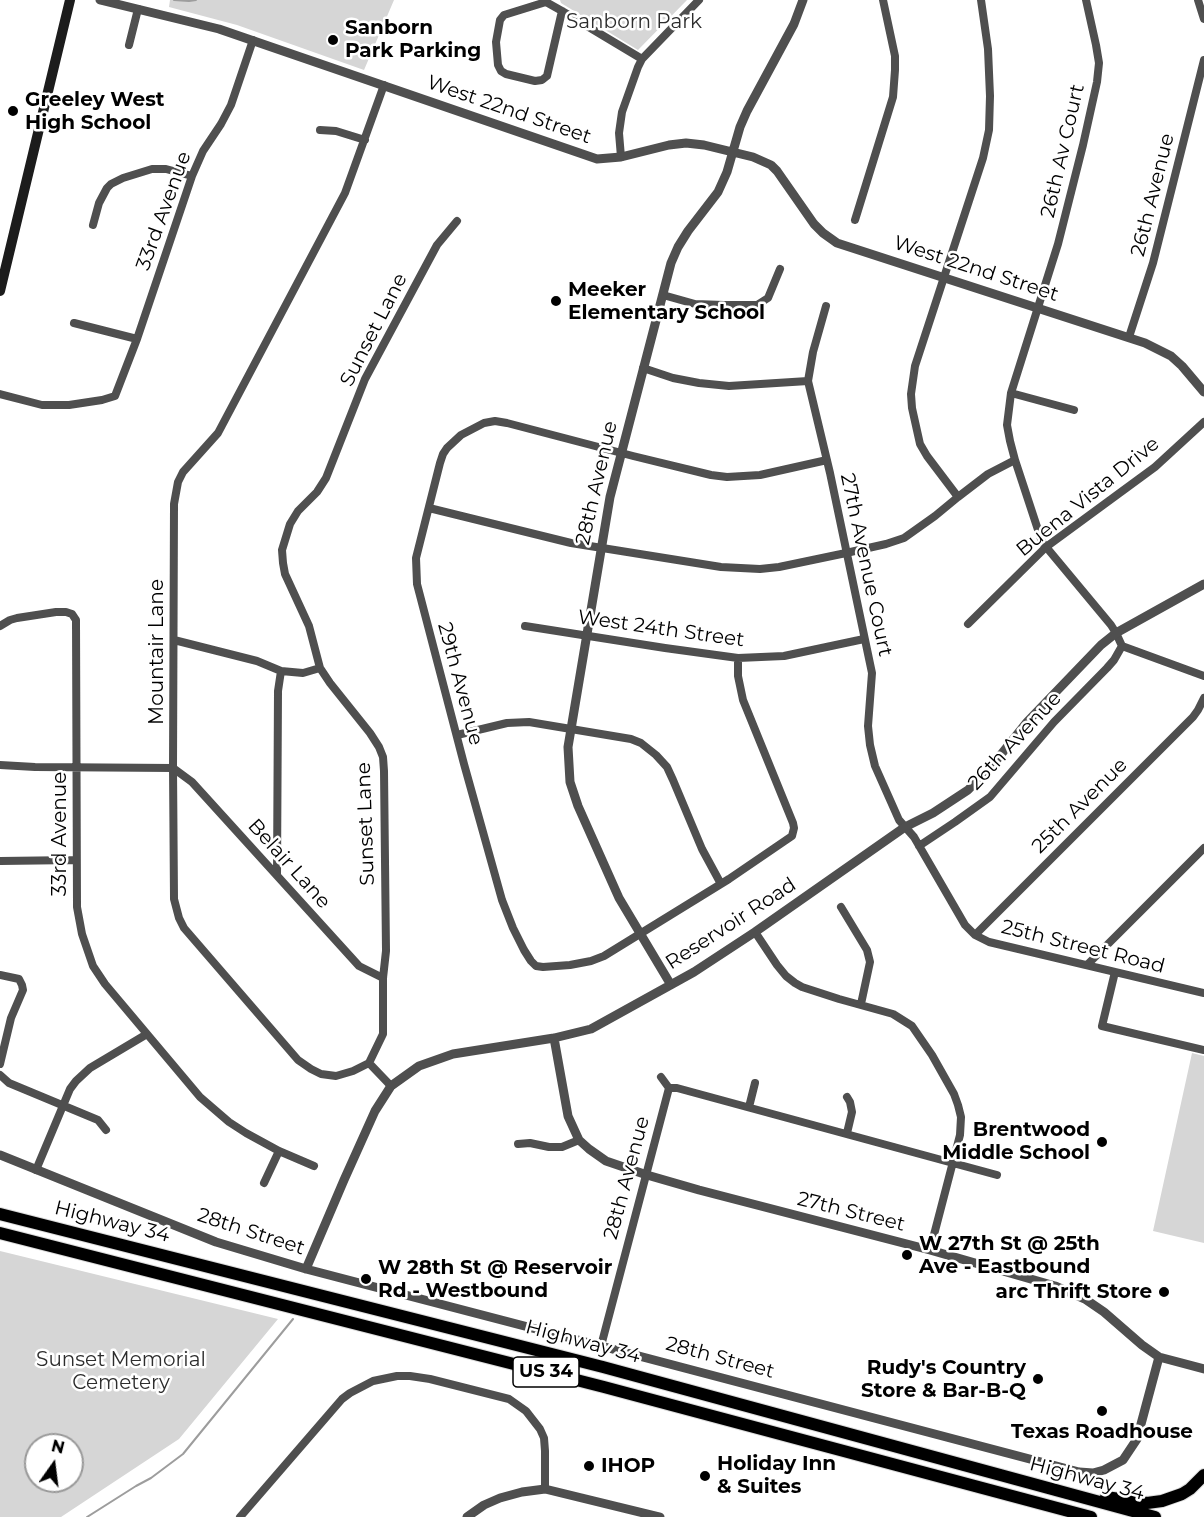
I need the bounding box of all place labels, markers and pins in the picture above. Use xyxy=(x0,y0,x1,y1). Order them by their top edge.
place label: Sanborn Park Parking xyxy=(345,16,481,63)
marker: Sanborn Park Parking xyxy=(326,33,340,47)
place label: Greeley West High School xyxy=(25,88,164,135)
marker: Greeley West High School xyxy=(6,104,20,118)
place label: Meeker Elementary School xyxy=(568,278,765,325)
marker: Meeker Elementary School xyxy=(549,294,563,308)
place label: Brentwood Middle School xyxy=(942,1118,1090,1165)
marker: Brentwood Middle School xyxy=(1095,1135,1109,1149)
place label: W 27th St @ 25th Ave - Eastbound xyxy=(919,1232,1100,1279)
marker: W 27th St @ 25th Ave - Eastbound xyxy=(900,1248,914,1262)
place label: W 28th St @ Reservoir Rd - Westbound xyxy=(378,1256,612,1303)
marker: W 28th St @ Reservoir Rd - Westbound xyxy=(359,1272,373,1286)
place label: arc Thrift Store xyxy=(996,1280,1152,1304)
marker: arc Thrift Store xyxy=(1157,1285,1171,1299)
place label: Rudy's Country Store & Bar-B-Q xyxy=(861,1356,1026,1403)
marker: Rudy's Country Store & Bar-B-Q xyxy=(1031,1372,1045,1386)
marker: Texas Roadhouse xyxy=(1095,1404,1109,1418)
place label: Texas Roadhouse xyxy=(1011,1420,1193,1444)
place label: Holiday Inn & Suites xyxy=(717,1452,836,1499)
place label: IHOP xyxy=(601,1454,655,1478)
marker: IHOP xyxy=(582,1459,596,1473)
marker: Holiday Inn & Suites xyxy=(698,1469,712,1483)

